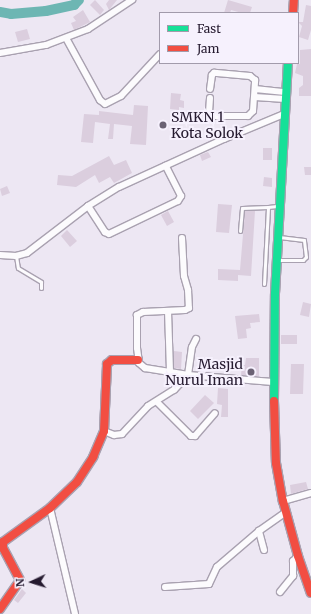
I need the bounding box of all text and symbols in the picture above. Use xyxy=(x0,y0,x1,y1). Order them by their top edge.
legend xyxy=(159,12,299,64)
text: Fast xyxy=(197,21,221,36)
text: Jam xyxy=(197,41,219,56)
place label: SMKN 1 Kota Solok xyxy=(171,109,243,142)
marker: SMKN 1 Kota Solok xyxy=(158,120,168,130)
place label: Masjid Nurul Iman xyxy=(165,356,243,388)
marker: Masjid Nurul Iman xyxy=(246,367,256,377)
north arrow xyxy=(12,562,52,602)
text: N xyxy=(13,578,27,588)

